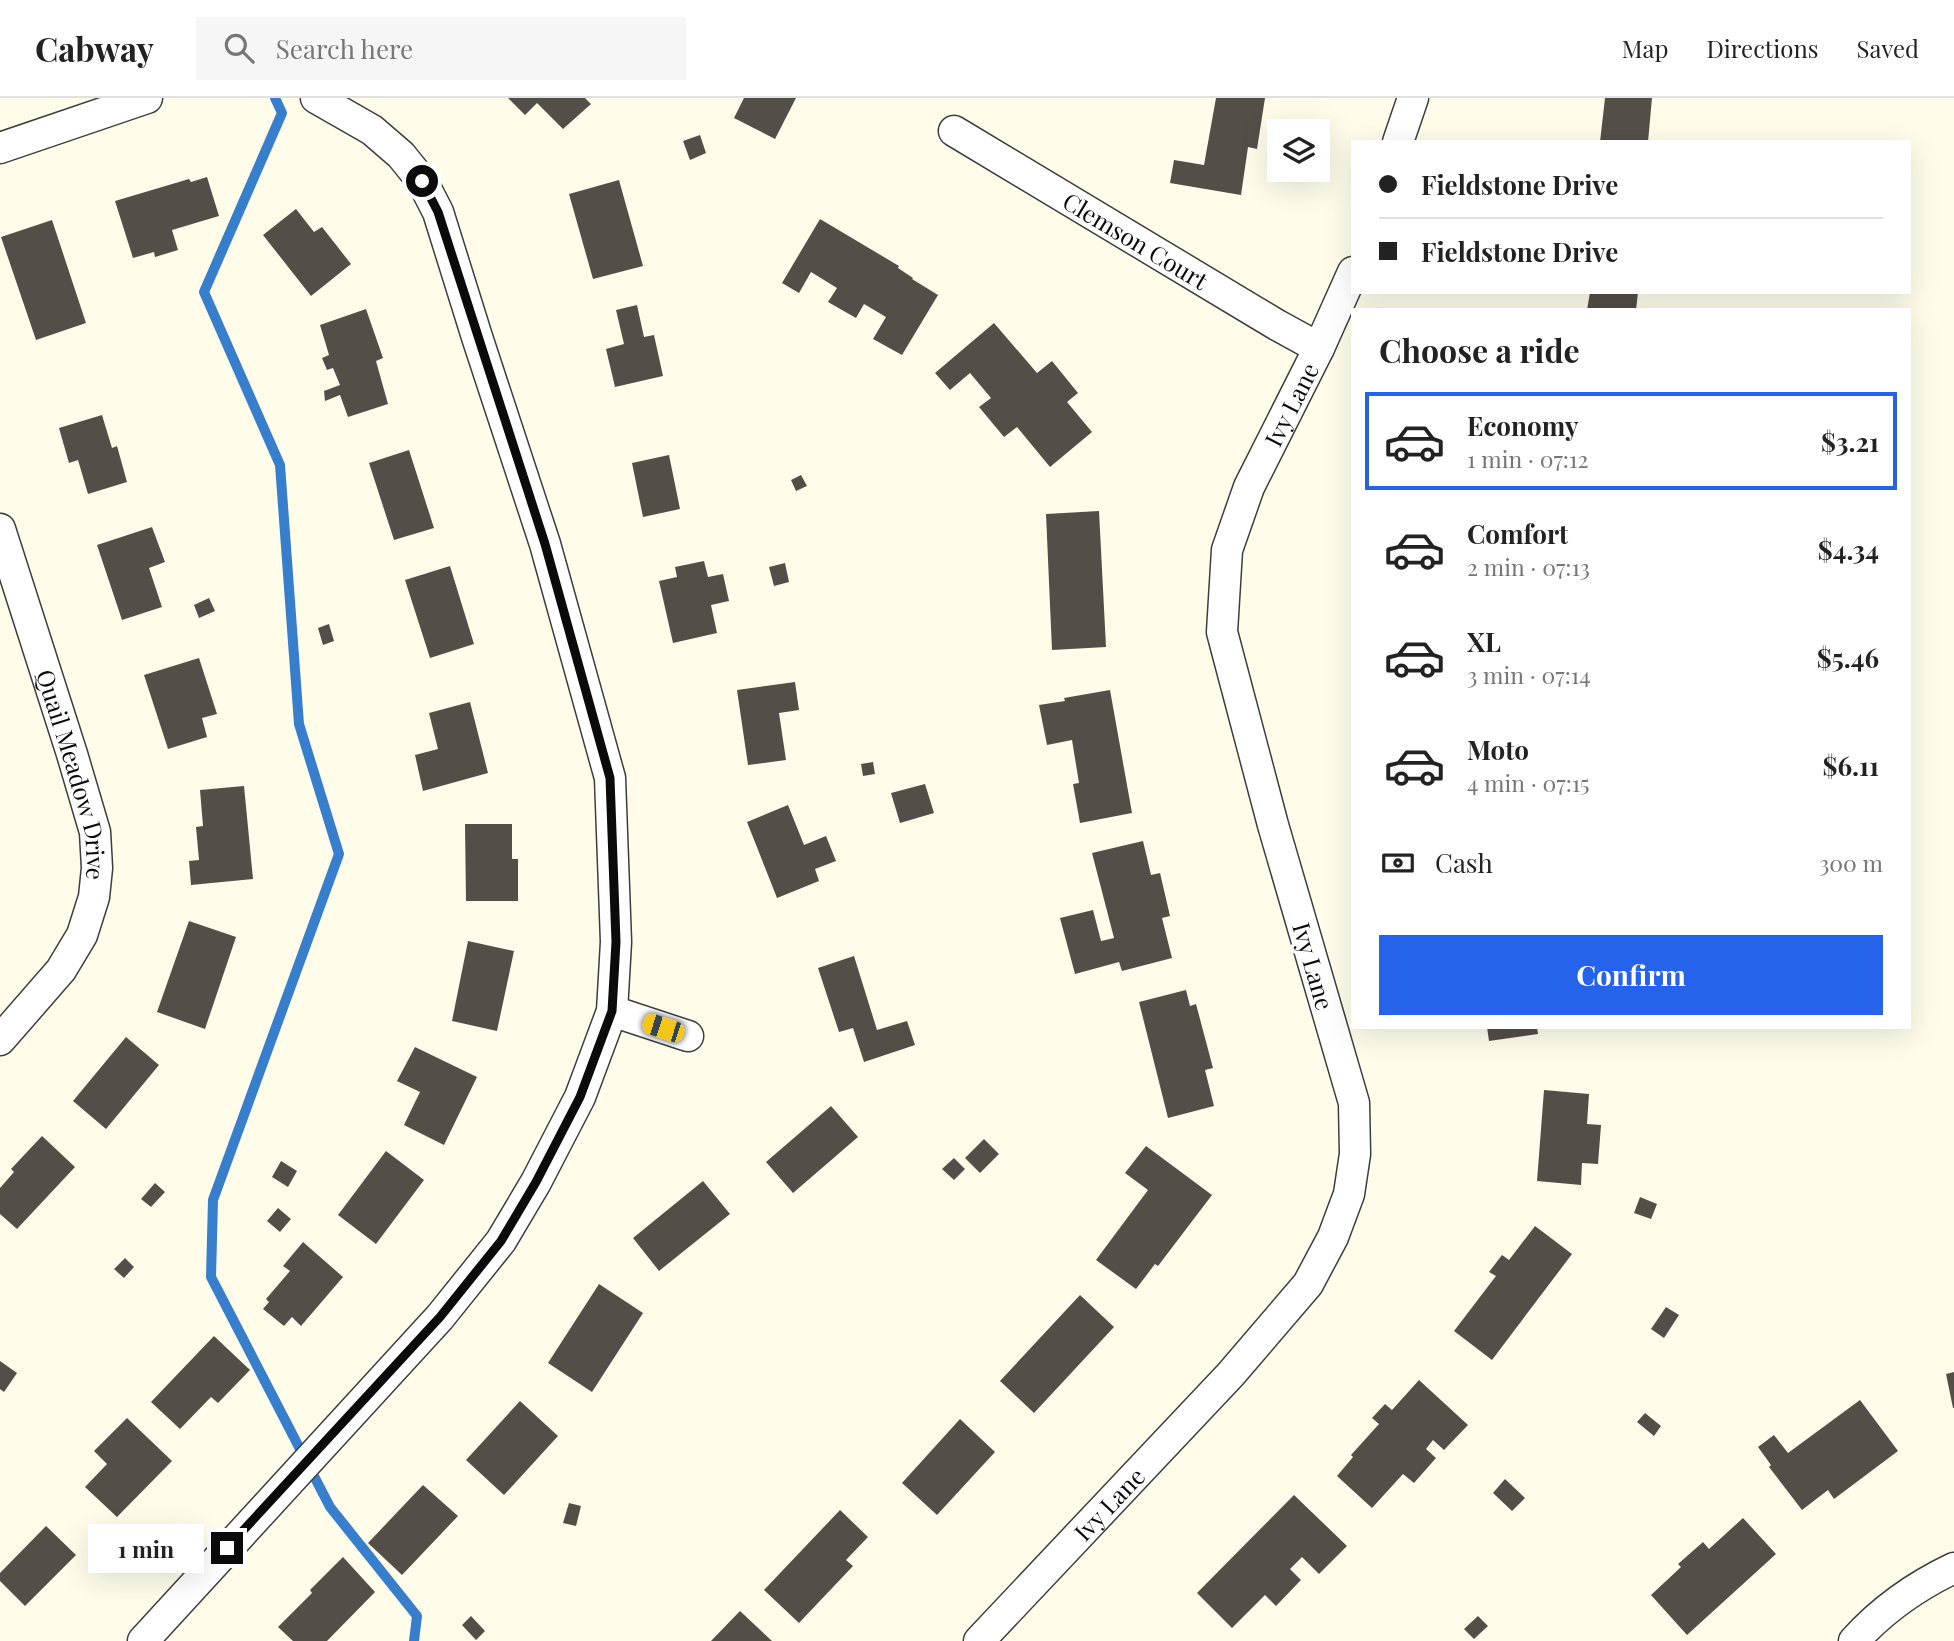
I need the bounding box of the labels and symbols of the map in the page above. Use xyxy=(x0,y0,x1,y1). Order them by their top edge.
route start xyxy=(406,165,438,197)
street label: Clemson Court xyxy=(1057,184,1215,296)
street label: Ivy Lane xyxy=(1256,357,1325,451)
street label: Quail Meadow Drive xyxy=(30,665,113,882)
street label: Ivy Lane xyxy=(1286,919,1342,1013)
car xyxy=(640,1012,687,1044)
street label: Ivy Lane xyxy=(1066,1460,1151,1547)
callout: 1 min xyxy=(87,1524,202,1572)
route end xyxy=(211,1532,243,1564)

